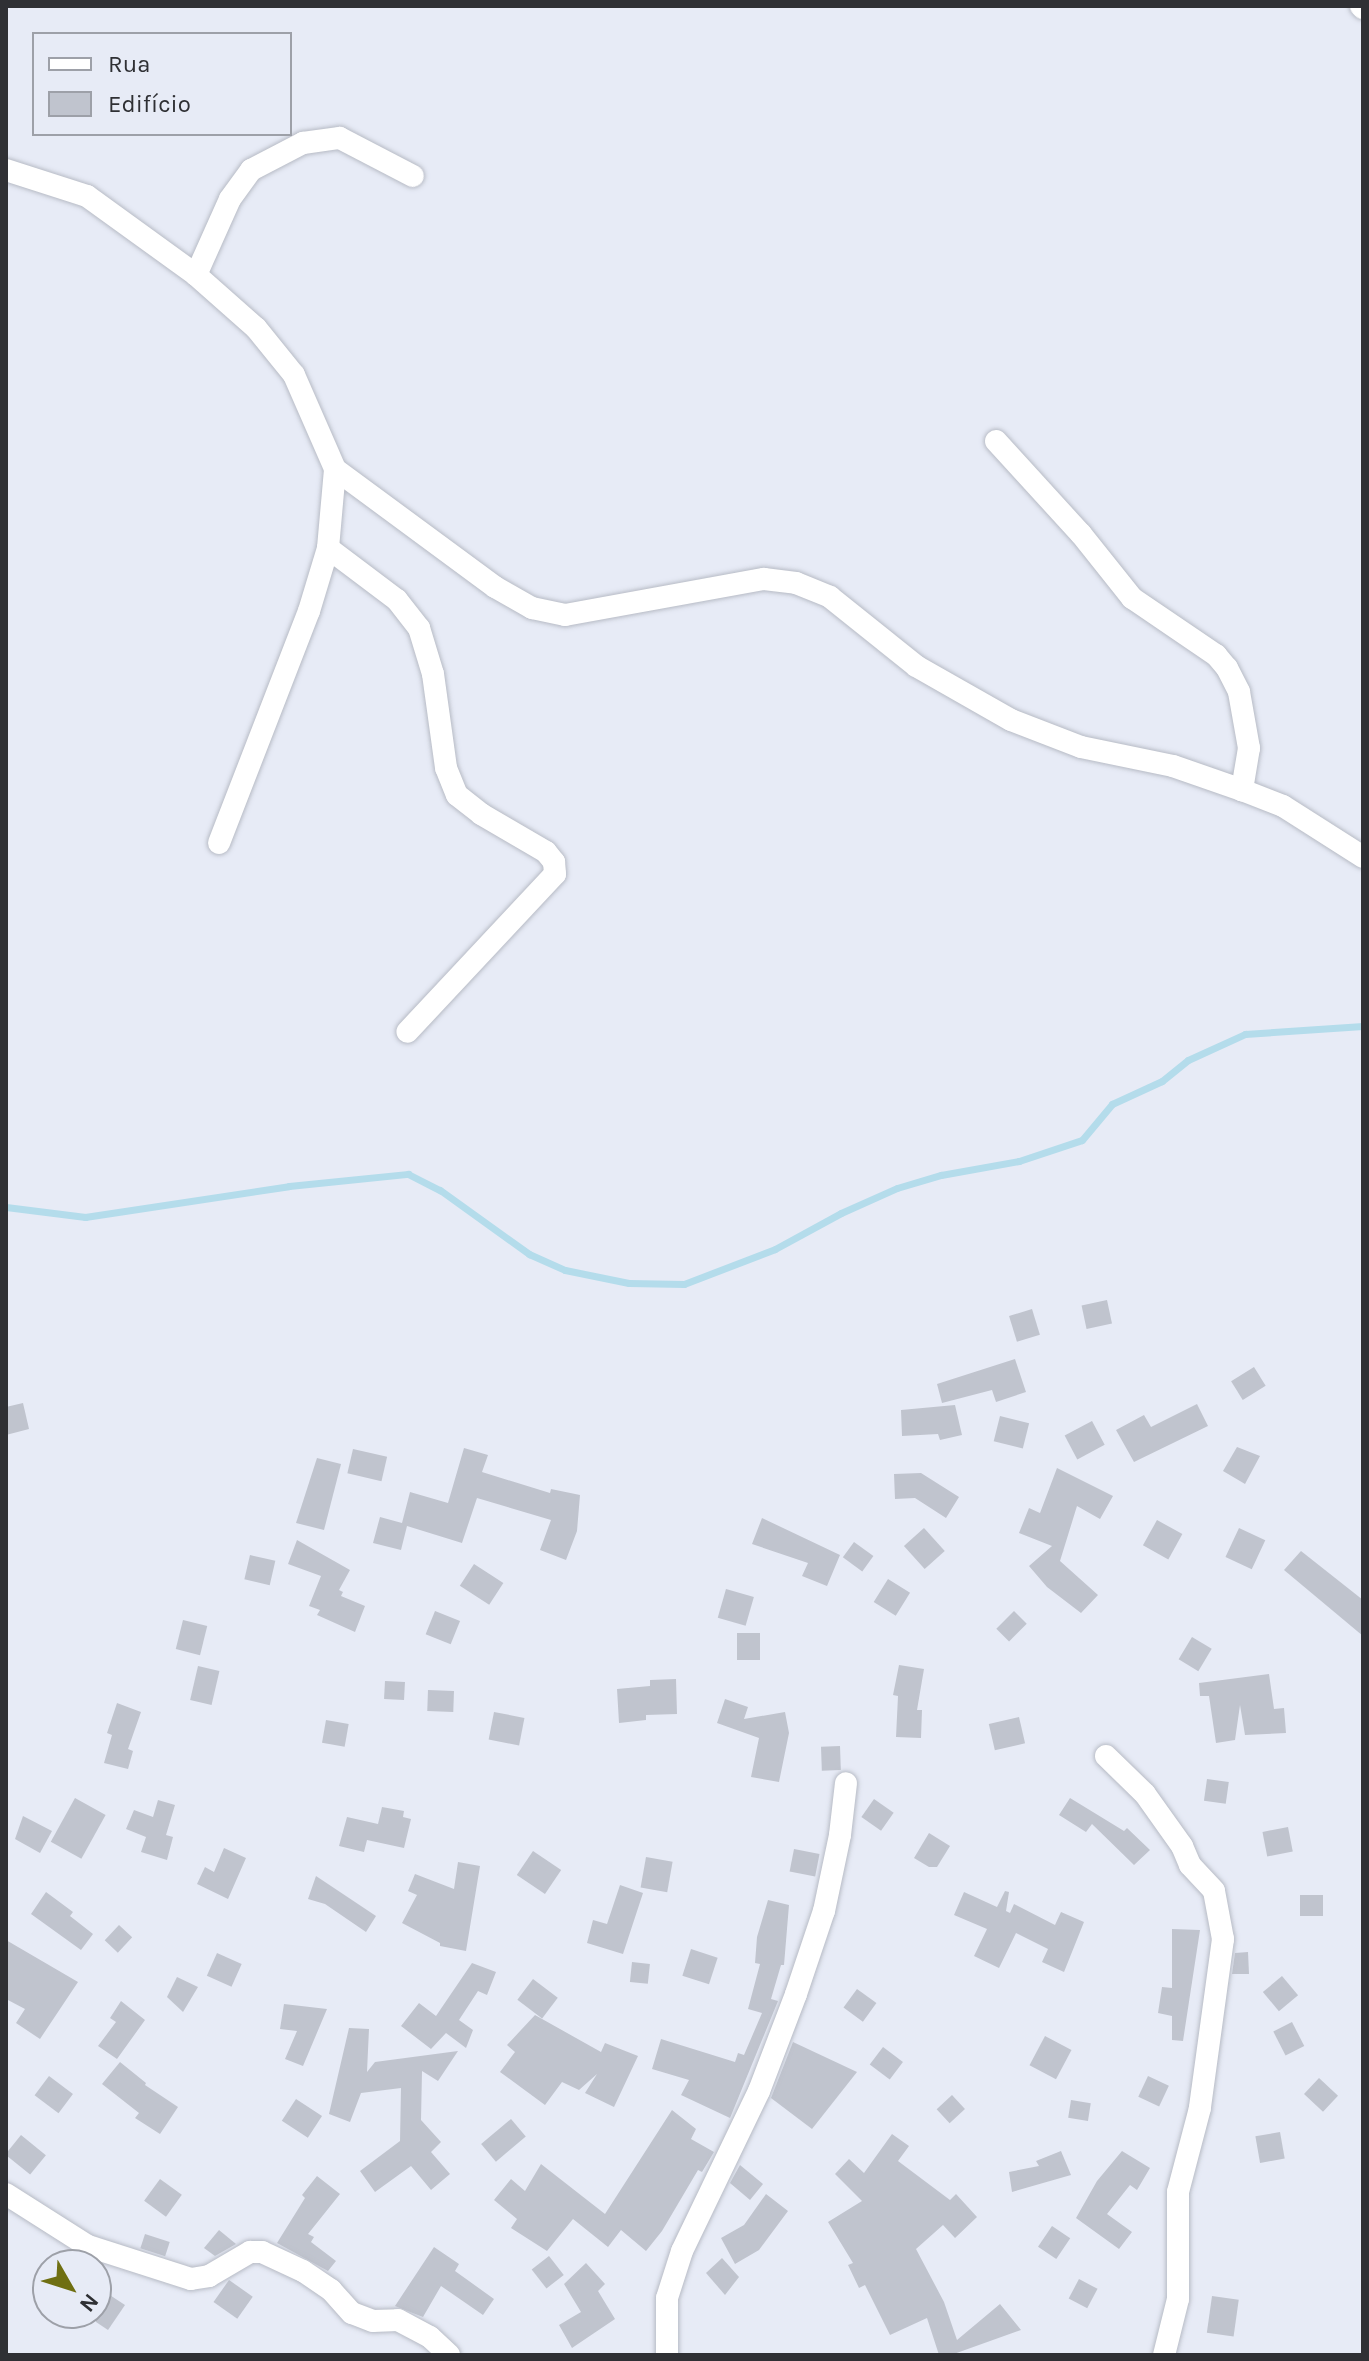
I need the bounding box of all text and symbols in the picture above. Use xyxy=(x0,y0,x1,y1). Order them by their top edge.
legend xyxy=(32,32,292,136)
text: Rua xyxy=(108,50,150,78)
text: Edifício xyxy=(108,90,191,118)
north arrow xyxy=(32,2249,112,2329)
text: N xyxy=(74,2289,104,2317)

